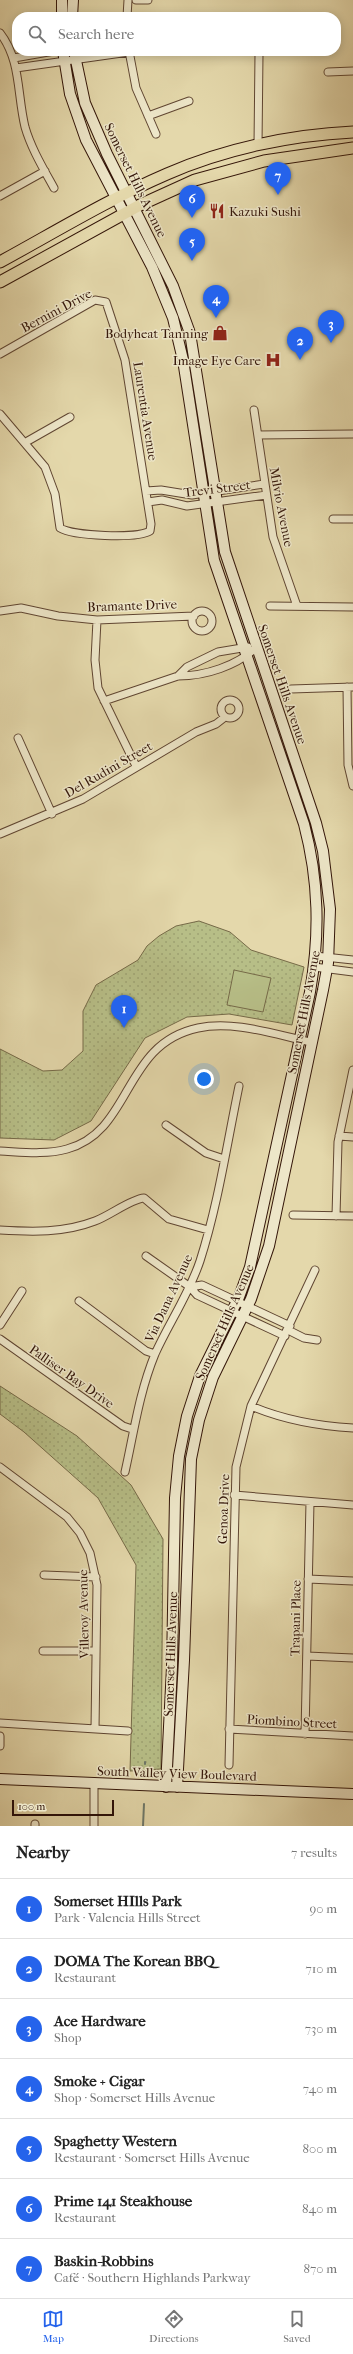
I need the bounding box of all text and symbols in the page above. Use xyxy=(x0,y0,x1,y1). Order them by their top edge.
search box xyxy=(12,12,341,56)
icon: search xyxy=(26,23,48,45)
text: Search here xyxy=(58,25,134,43)
street label: Somerset Hills Avenue xyxy=(101,121,170,240)
pin: 7 xyxy=(265,162,291,195)
pin: 6 xyxy=(179,185,205,218)
restaurant icon: Kazuki Sushi xyxy=(208,202,226,220)
place label: Kazuki Sushi xyxy=(229,204,301,219)
pin: 5 xyxy=(179,228,205,261)
street label: Bernini Drive xyxy=(18,285,95,335)
pin: 4 xyxy=(203,285,229,318)
pin: 3 xyxy=(318,310,344,343)
shop icon: Bodyheat Tanning xyxy=(211,324,229,342)
place label: Bodyheat Tanning xyxy=(105,326,209,341)
pin: 2 xyxy=(287,327,313,360)
hospital icon: Image Eye Care xyxy=(264,351,282,369)
place label: Image Eye Care xyxy=(173,353,262,368)
street label: Laurentia Avenue xyxy=(130,361,161,462)
street label: Milvio Avenue xyxy=(266,466,297,549)
street label: Trevi Street xyxy=(183,477,252,500)
street label: Bramante Drive xyxy=(87,596,178,615)
street label: Somerset Hills Avenue xyxy=(255,622,310,746)
street label: Del Rudini Street xyxy=(62,738,155,801)
street label: Somerset Hills Avenue xyxy=(284,949,323,1075)
pin: 1 xyxy=(111,995,137,1028)
your location xyxy=(194,1069,214,1089)
street label: Via Dana Avenue xyxy=(141,1251,196,1345)
street label: Somerset Hills Avenue xyxy=(192,1261,257,1383)
street label: Palliser Bay Drive xyxy=(26,1342,117,1412)
street label: Genoa Drive xyxy=(215,1473,232,1544)
street label: Villeroy Avenue xyxy=(75,1569,92,1660)
street label: Trapani Place xyxy=(287,1579,304,1656)
street label: Somerset Hills Avenue xyxy=(161,1590,180,1717)
street label: Piombino Street xyxy=(246,1712,338,1731)
street label: South Valley View Boulevard xyxy=(97,1763,258,1784)
scale bar xyxy=(12,1798,114,1817)
text: 100 m xyxy=(18,1800,46,1813)
text: Nearby xyxy=(16,1842,70,1862)
text: 7 results xyxy=(291,1845,337,1860)
text: Somerset HIlls Park xyxy=(54,1892,182,1910)
text: 1 xyxy=(27,1901,31,1916)
text: 90 m xyxy=(309,1901,337,1916)
text: Park · Valencia Hills Street xyxy=(54,1910,201,1925)
text: DOMA The Korean BBQ xyxy=(54,1952,215,1970)
text: 2 xyxy=(26,1961,32,1976)
text: 710 m xyxy=(305,1961,337,1976)
text: Restaurant xyxy=(54,1970,116,1985)
text: Ace Hardware xyxy=(54,2012,146,2030)
text: 3 xyxy=(26,2021,32,2036)
text: 730 m xyxy=(305,2021,337,2036)
text: Shop xyxy=(54,2030,82,2045)
text: Smoke + Cigar xyxy=(54,2072,145,2090)
text: 4 xyxy=(25,2081,33,2096)
text: 740 m xyxy=(303,2081,337,2096)
text: Shop · Somerset Hills Avenue xyxy=(54,2090,215,2105)
text: Spaghetty Western xyxy=(54,2132,177,2150)
text: 5 xyxy=(26,2141,32,2156)
text: 800 m xyxy=(303,2141,337,2156)
text: Restaurant · Somerset Hills Avenue xyxy=(54,2150,250,2165)
text: Prime 141 Steakhouse xyxy=(54,2192,192,2210)
text: 6 xyxy=(25,2201,33,2216)
text: 840 m xyxy=(302,2201,337,2216)
text: Restaurant xyxy=(54,2210,116,2225)
text: Baskin-Robbins xyxy=(54,2252,153,2270)
text: 7 xyxy=(26,2261,32,2276)
text: 870 m xyxy=(303,2261,337,2276)
text: Café · Southern Highlands Parkway xyxy=(54,2270,250,2285)
tab: Map xyxy=(42,2308,64,2345)
tab: Directions xyxy=(149,2308,199,2345)
tab: Saved xyxy=(283,2308,311,2345)

